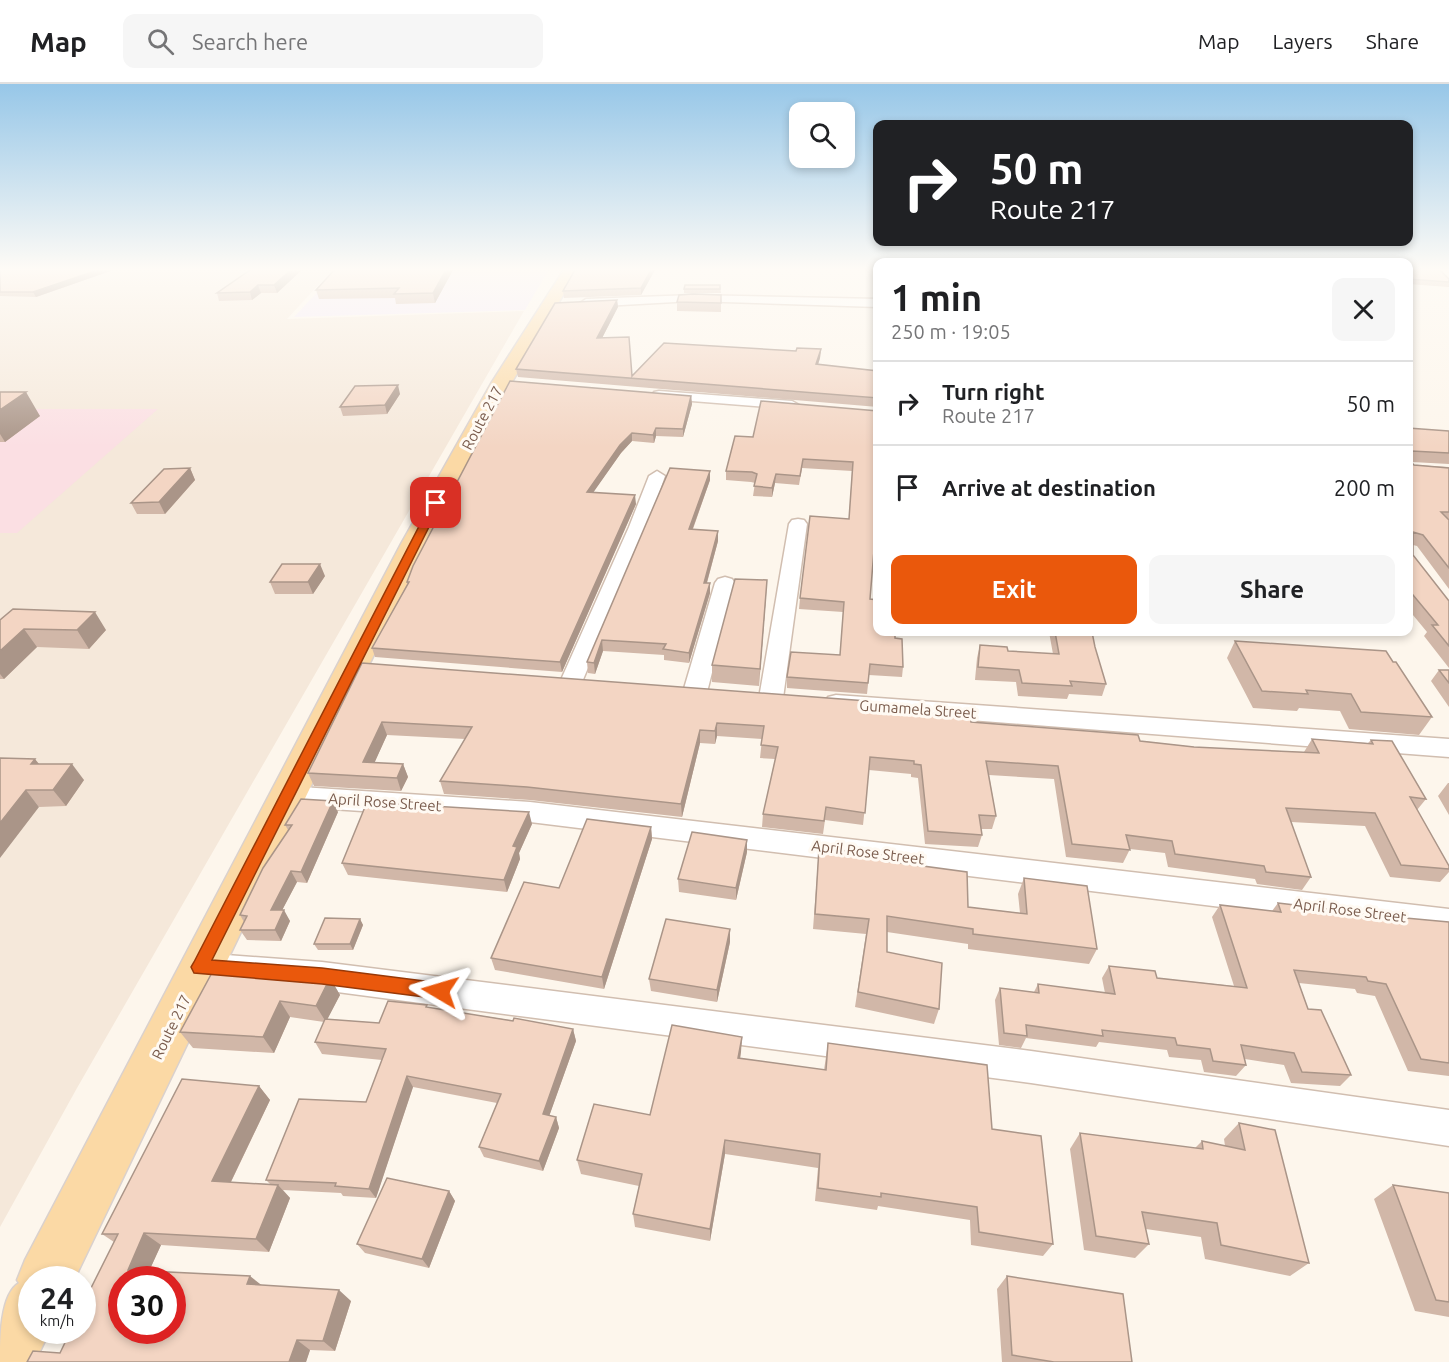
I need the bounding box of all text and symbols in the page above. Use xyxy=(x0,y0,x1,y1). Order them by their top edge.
search box xyxy=(123,14,543,68)
icon: search xyxy=(144,25,177,58)
text: Map xyxy=(30,26,87,57)
text: Search here xyxy=(192,29,308,54)
text: Map xyxy=(1198,29,1239,53)
text: Layers xyxy=(1272,29,1333,53)
text: Share xyxy=(1366,29,1419,53)
map controls xyxy=(789,102,855,168)
button: search xyxy=(789,102,855,168)
icon: right xyxy=(891,144,969,222)
text: 50 m xyxy=(990,145,1084,192)
text: Route 217 xyxy=(990,194,1115,224)
text: 1 min xyxy=(891,277,982,318)
button: close xyxy=(1332,278,1395,341)
text: 250 m · 19:05 xyxy=(891,320,1011,343)
text: Turn right xyxy=(942,379,1044,404)
street label: Route 217 xyxy=(458,383,506,453)
icon: right xyxy=(891,387,924,420)
text: 50 m xyxy=(1346,391,1395,416)
text: Route 217 xyxy=(942,404,1035,427)
icon: arrive xyxy=(891,471,924,504)
text: Arrive at destination xyxy=(942,475,1156,500)
text: 200 m xyxy=(1334,475,1395,500)
pin xyxy=(410,477,461,528)
icon: arrive xyxy=(419,486,452,519)
button: Exit xyxy=(891,555,1137,624)
button: Share xyxy=(1149,555,1395,624)
street label: Gumamela Street xyxy=(859,696,977,722)
street label: April Rose Street xyxy=(328,790,442,814)
street label: April Rose Street xyxy=(811,837,925,867)
street label: April Rose Street xyxy=(1293,895,1407,925)
position arrow xyxy=(408,959,472,1023)
street label: Route 217 xyxy=(148,992,194,1062)
speed limit sign: 30 xyxy=(108,1266,186,1344)
text: 24 xyxy=(40,1281,74,1315)
text: km/h xyxy=(40,1312,74,1329)

